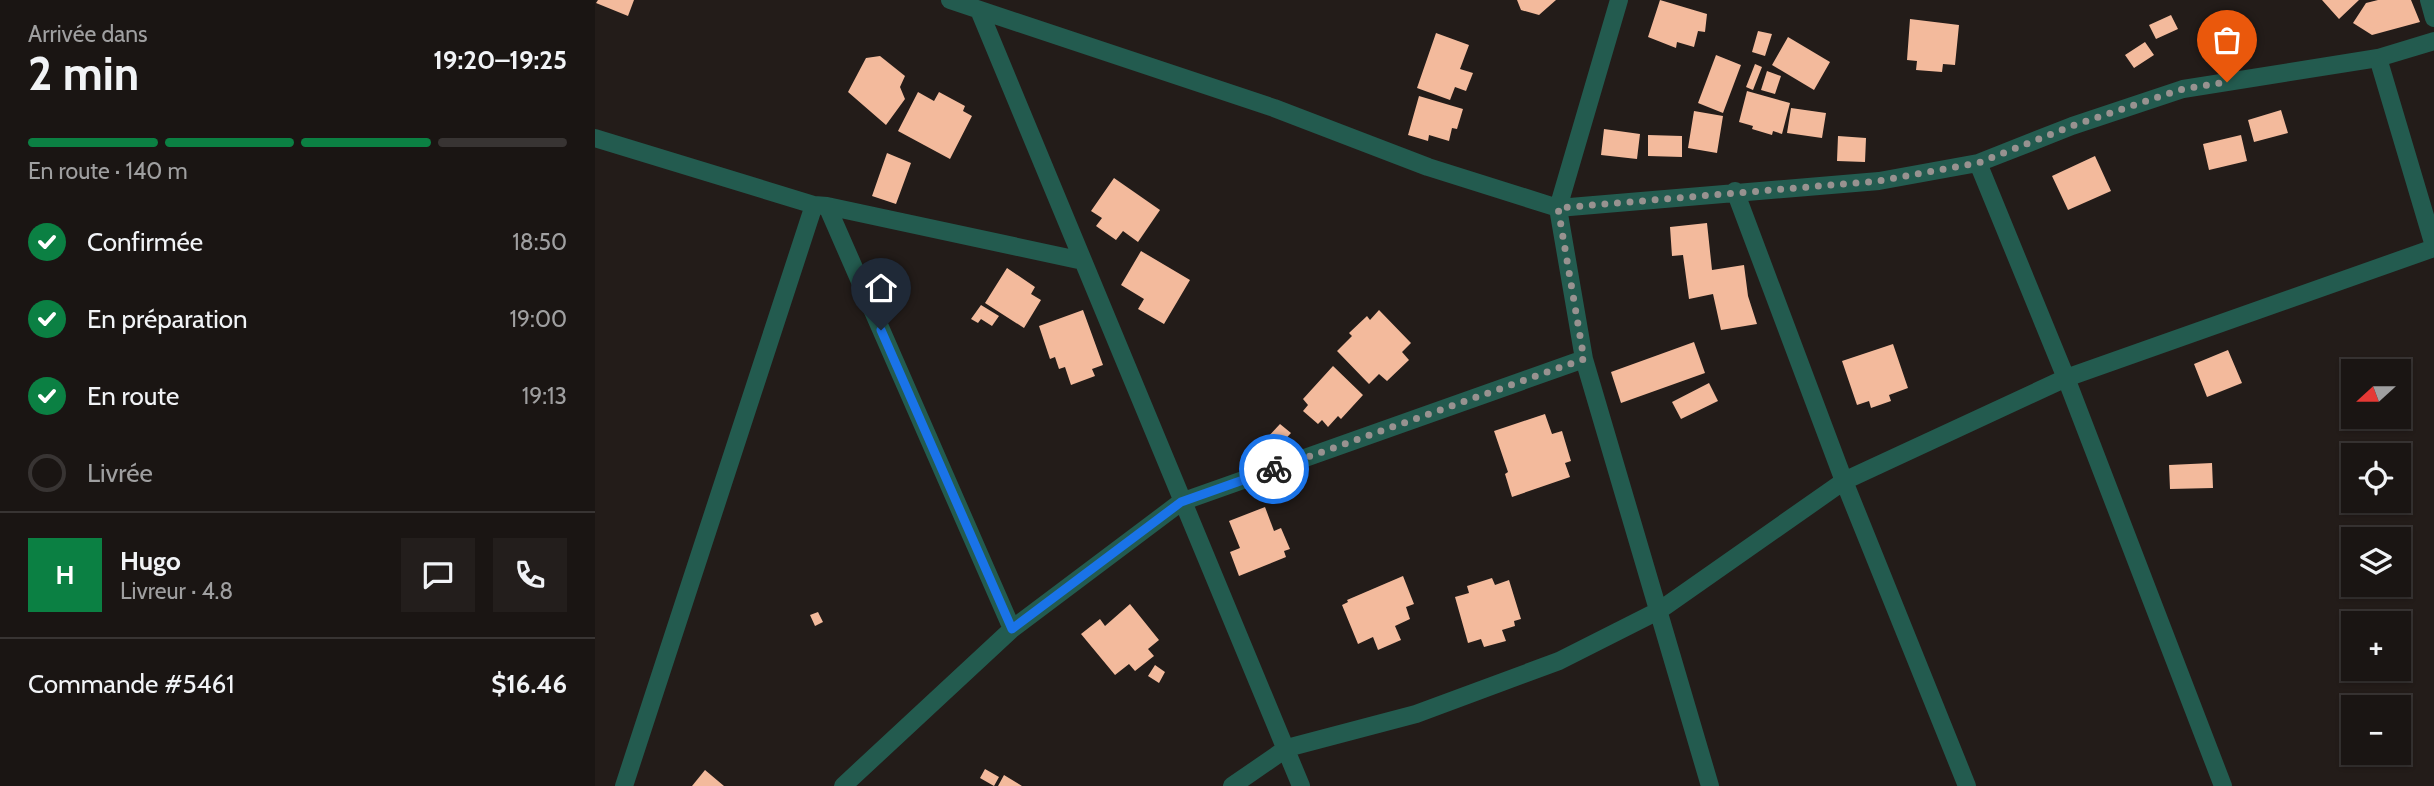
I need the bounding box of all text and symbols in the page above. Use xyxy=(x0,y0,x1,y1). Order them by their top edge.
pin xyxy=(2197,10,2257,82)
text: Arrivée dans xyxy=(28,20,148,48)
icon: bag xyxy=(2208,21,2246,59)
text: 19:20–19:25 xyxy=(433,44,567,76)
text: 2 min xyxy=(28,46,139,102)
text: En route · 140 m xyxy=(28,157,188,185)
icon: check xyxy=(28,223,66,261)
text: Confirmée xyxy=(87,226,203,258)
text: 18:50 xyxy=(512,228,567,256)
pin xyxy=(851,258,911,330)
icon: home xyxy=(862,269,900,307)
icon: check xyxy=(28,300,66,338)
text: En préparation xyxy=(87,303,248,335)
text: 19:00 xyxy=(510,305,567,333)
north arrow xyxy=(2341,359,2411,429)
map controls xyxy=(2341,359,2411,765)
icon: check xyxy=(28,377,66,415)
text: En route xyxy=(87,380,179,412)
text: 19:13 xyxy=(522,382,567,410)
courier xyxy=(1239,434,1309,504)
button: locate xyxy=(2341,443,2411,513)
icon: bike xyxy=(1255,450,1293,488)
text: Livrée xyxy=(87,457,153,489)
button: layers xyxy=(2341,527,2411,597)
button: chat xyxy=(401,538,475,612)
button: phone xyxy=(493,538,567,612)
text: Hugo xyxy=(120,545,181,577)
text: H xyxy=(56,559,74,591)
text: Livreur · 4.8 xyxy=(120,577,233,605)
button: + xyxy=(2341,611,2411,681)
text: Commande #5461 xyxy=(28,668,235,700)
text: $16.46 xyxy=(491,668,567,700)
button: − xyxy=(2341,695,2411,765)

